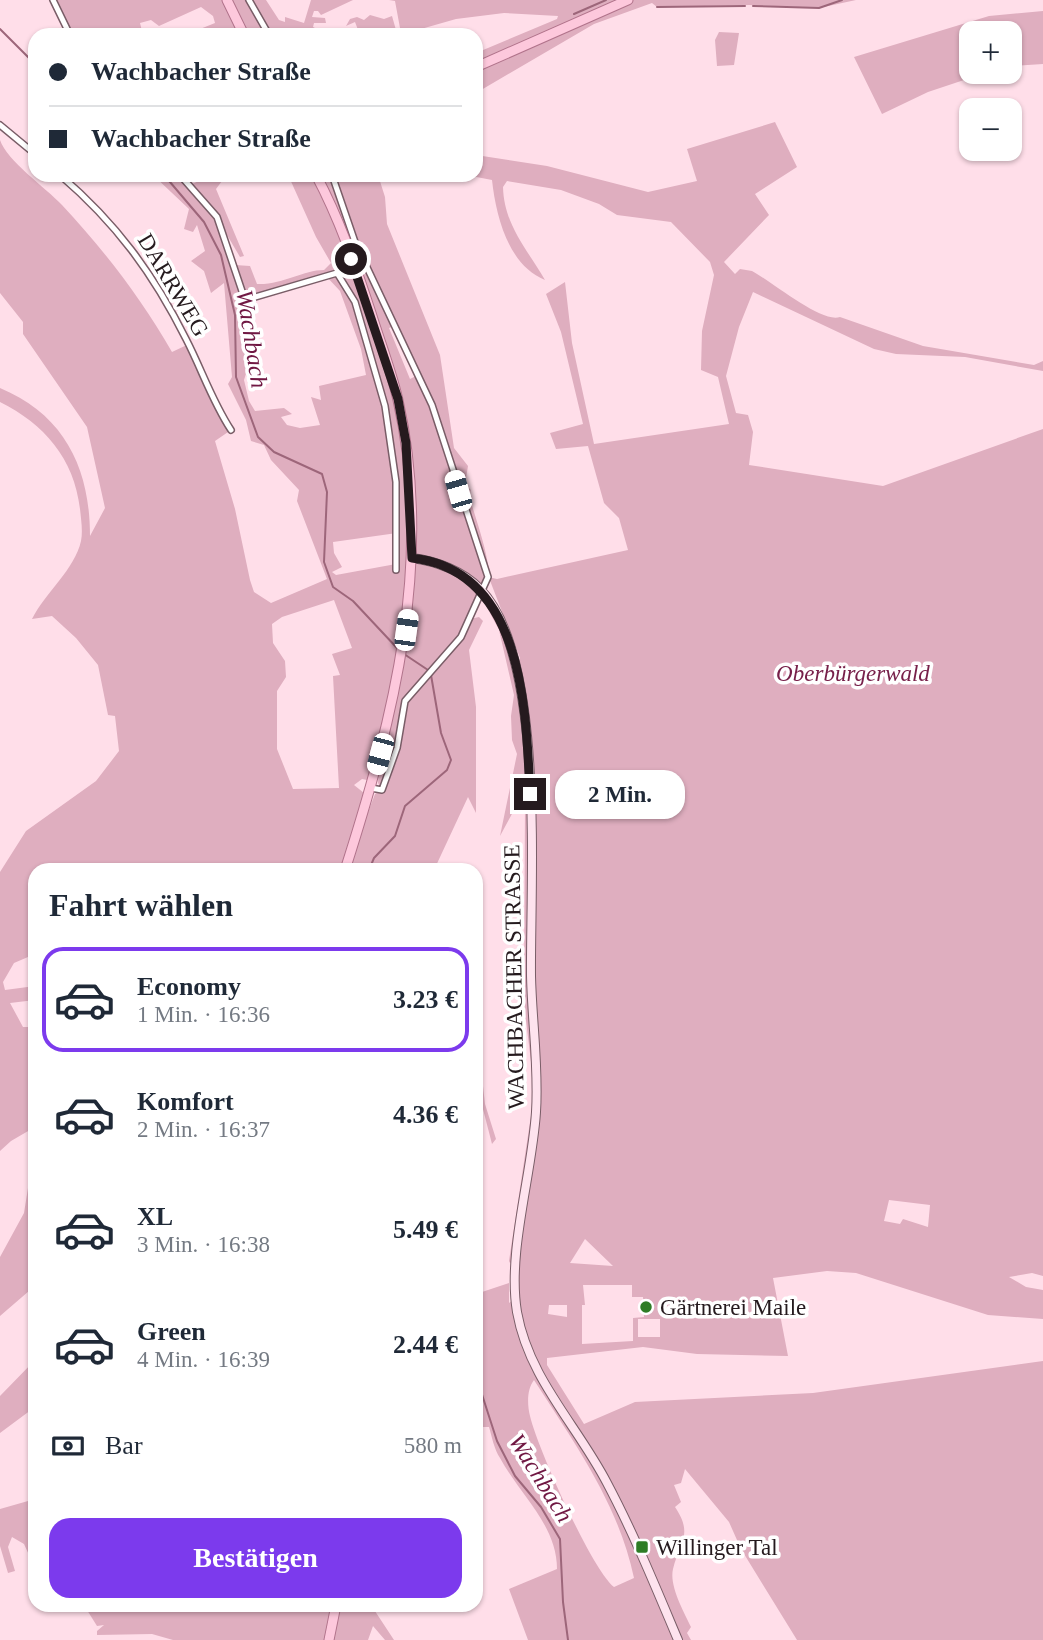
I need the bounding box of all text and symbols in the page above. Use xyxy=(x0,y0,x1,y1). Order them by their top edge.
map controls xyxy=(959,21,1022,161)
button: + xyxy=(959,21,1022,84)
text: Wachbacher Straße xyxy=(91,57,311,86)
button: − xyxy=(959,98,1022,161)
text: Wachbacher Straße xyxy=(91,124,311,153)
street label: DARRWEG xyxy=(133,229,213,341)
route start xyxy=(335,243,367,275)
water label: Wachbach xyxy=(231,288,273,390)
car xyxy=(443,468,474,514)
car xyxy=(393,608,420,652)
park label: Oberbürgerwald xyxy=(776,661,930,686)
car xyxy=(365,731,396,777)
callout: 2 Min. xyxy=(554,770,684,818)
route end xyxy=(514,778,546,810)
text: 2 Min. xyxy=(588,782,652,807)
street label: WACHBACHER STRASSE xyxy=(499,844,529,1110)
text: Fahrt wählen xyxy=(49,887,233,923)
icon: car xyxy=(53,968,116,1031)
text: Economy xyxy=(137,972,241,1001)
text: 3.23 € xyxy=(393,985,458,1014)
text: 1 Min. · 16:36 xyxy=(137,1002,270,1027)
icon: car xyxy=(53,1083,116,1146)
text: Komfort xyxy=(137,1087,234,1116)
text: 4.36 € xyxy=(393,1100,458,1129)
text: 2 Min. · 16:37 xyxy=(137,1117,270,1142)
icon: car xyxy=(53,1198,116,1261)
text: XL xyxy=(137,1202,173,1231)
text: 5.49 € xyxy=(393,1215,458,1244)
text: 3 Min. · 16:38 xyxy=(137,1232,270,1257)
place label: Gärtnerei Maile xyxy=(660,1295,806,1320)
marker: Gärtnerei Maile xyxy=(638,1299,654,1315)
icon: car xyxy=(53,1313,116,1376)
text: Green xyxy=(137,1317,206,1346)
text: 2.44 € xyxy=(393,1330,458,1359)
text: 4 Min. · 16:39 xyxy=(137,1347,270,1372)
icon: cash xyxy=(49,1427,87,1465)
water label: Wachbach xyxy=(504,1429,578,1527)
text: Bar xyxy=(105,1431,143,1460)
text: 580 m xyxy=(404,1433,462,1458)
button: Bestätigen xyxy=(49,1518,462,1598)
place label: Willinger Tal xyxy=(656,1535,778,1560)
marker: Willinger Tal xyxy=(634,1539,650,1555)

